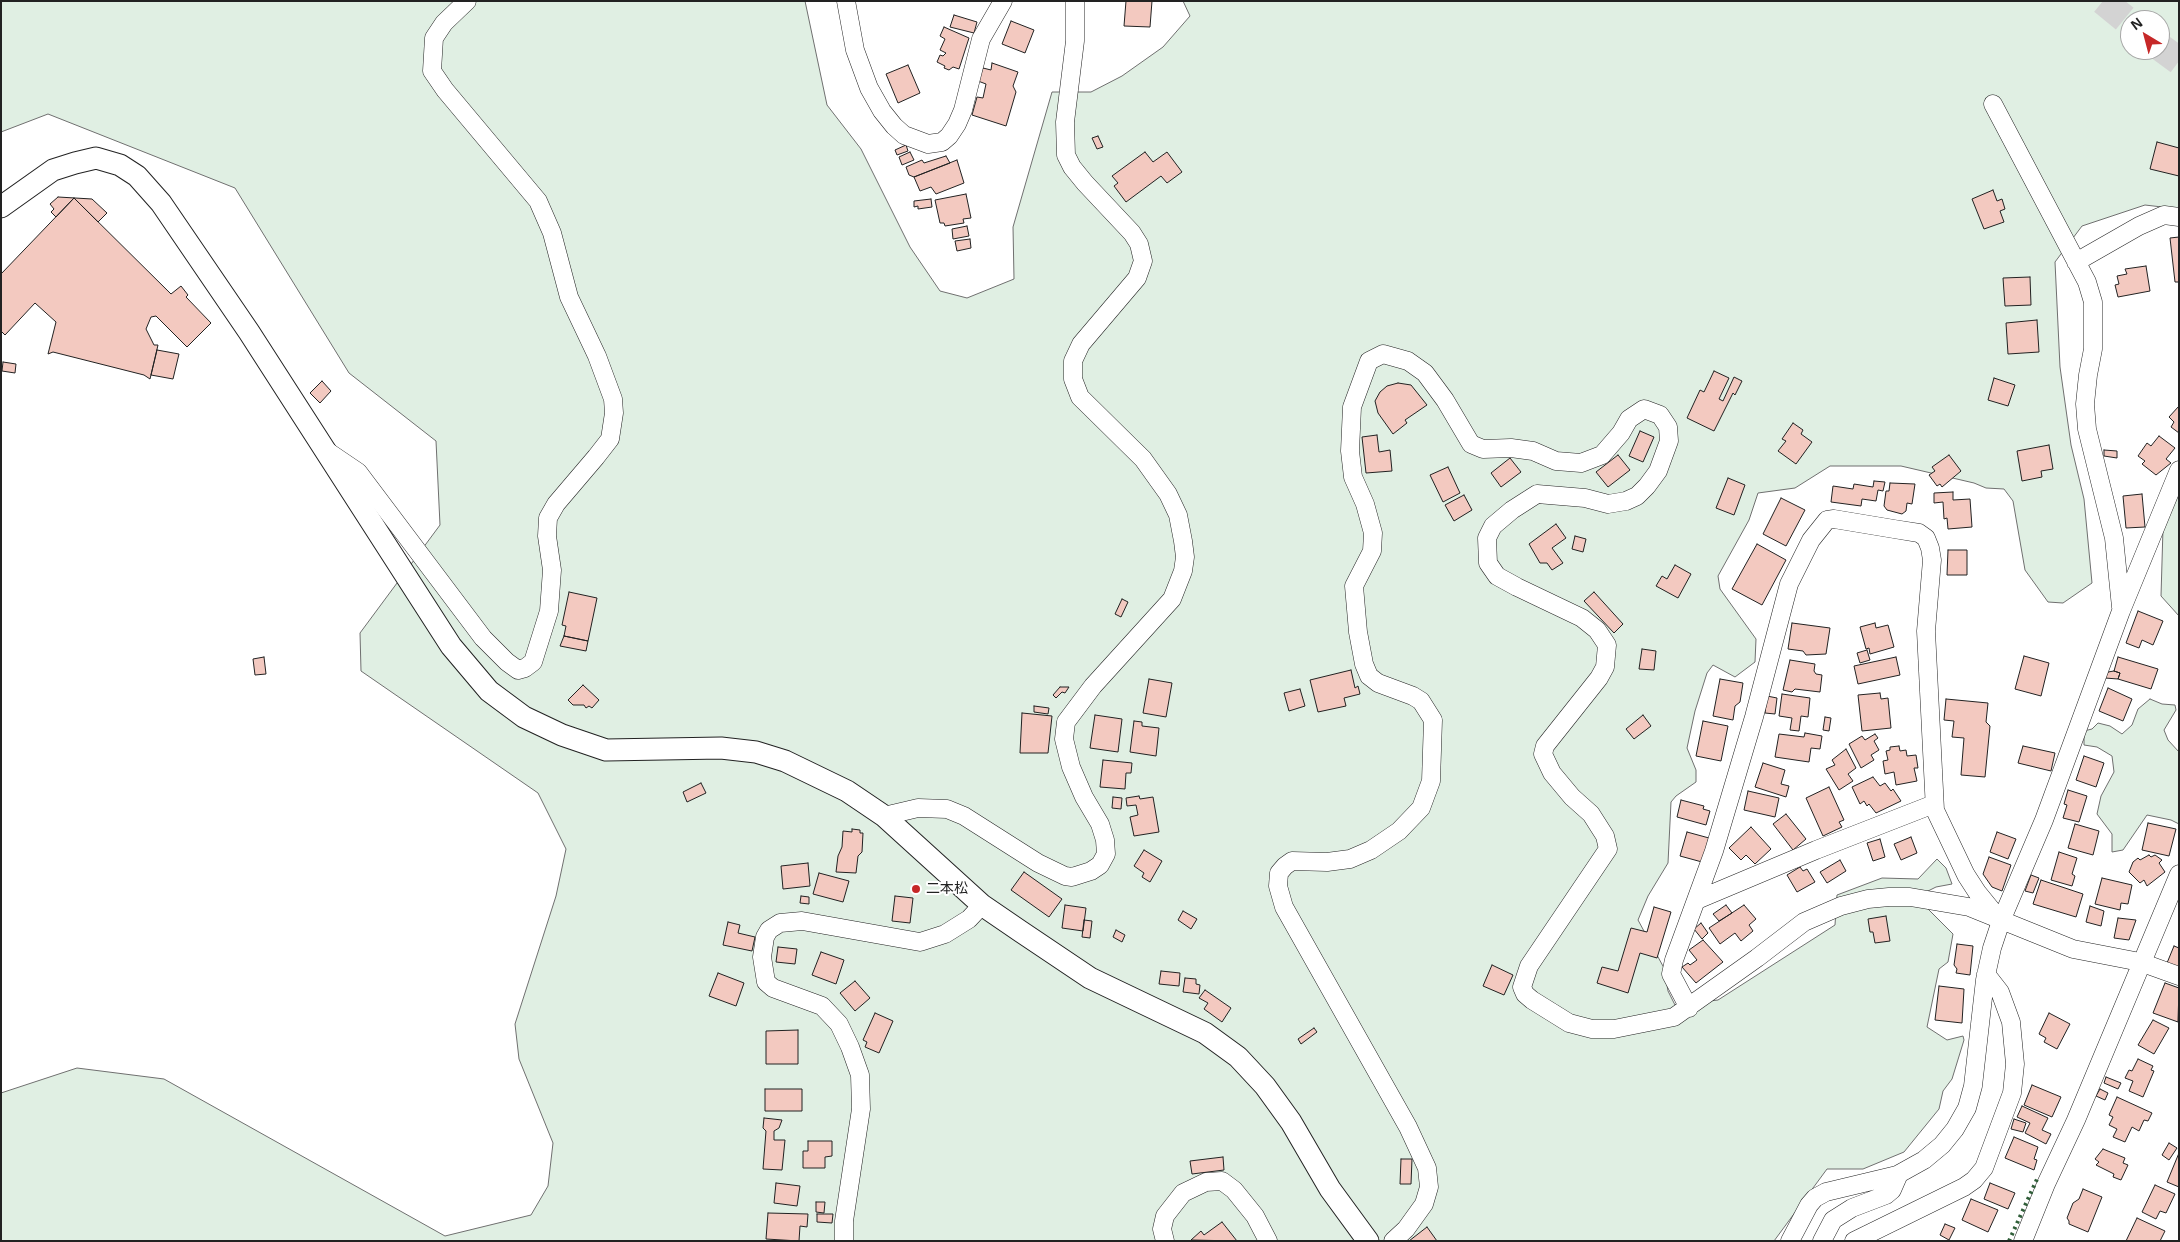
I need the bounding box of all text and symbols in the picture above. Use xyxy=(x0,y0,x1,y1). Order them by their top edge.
north arrow xyxy=(2120,10,2170,60)
text: N xyxy=(2128,14,2145,33)
place label: 二本松 xyxy=(926,881,968,897)
marker: 二本松 xyxy=(910,883,922,895)

